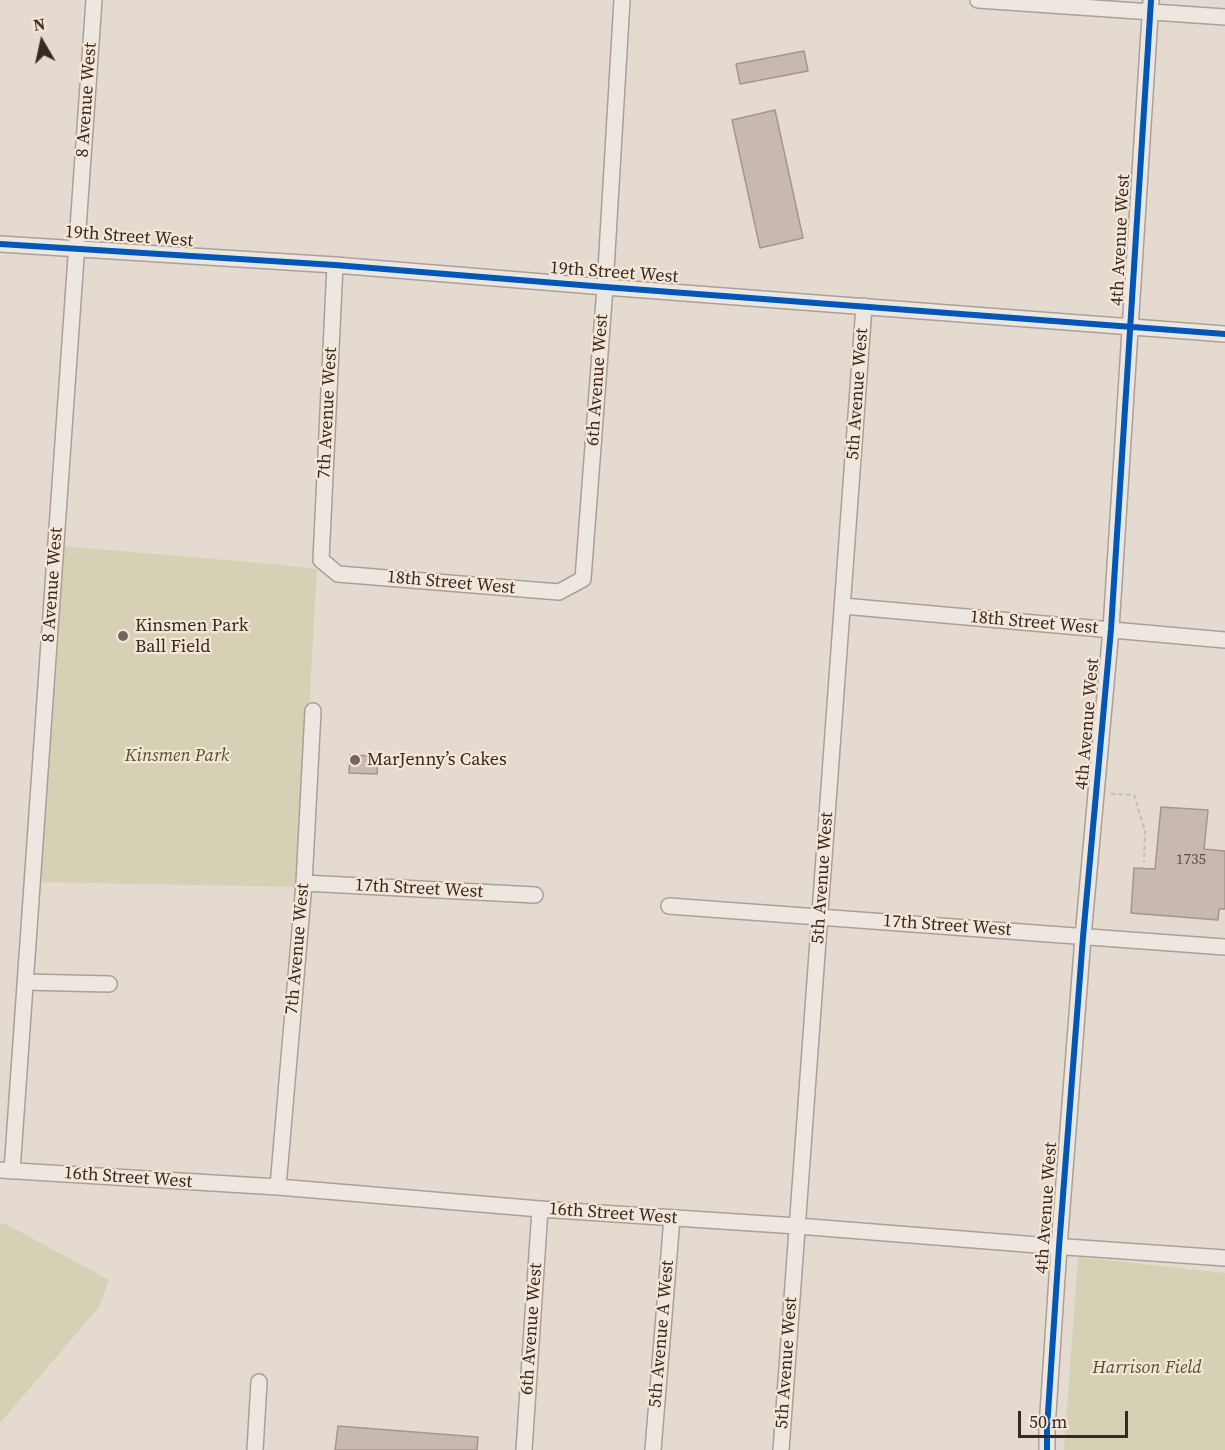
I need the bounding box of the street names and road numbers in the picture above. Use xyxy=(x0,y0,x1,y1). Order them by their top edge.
street label: 8 Avenue West xyxy=(72,42,102,158)
street label: 4th Avenue West xyxy=(1107,174,1135,306)
street label: 19th Street West xyxy=(64,222,194,252)
street label: 19th Street West xyxy=(549,258,679,288)
street label: 6th Avenue West xyxy=(583,313,613,447)
street label: 5th Avenue West xyxy=(843,327,873,461)
street label: 7th Avenue West xyxy=(314,347,342,479)
street label: 8 Avenue West xyxy=(38,527,68,643)
street label: 18th Street West xyxy=(386,567,516,599)
street label: 18th Street West xyxy=(969,607,1099,639)
street label: 4th Avenue West xyxy=(1071,657,1105,791)
street label: 5th Avenue West xyxy=(808,811,838,945)
street label: 17th Street West xyxy=(354,875,484,903)
street label: 7th Avenue West xyxy=(281,882,315,1016)
street label: 17th Street West xyxy=(882,911,1012,941)
street label: 4th Avenue West xyxy=(1032,1141,1062,1275)
street label: 16th Street West xyxy=(63,1163,193,1193)
street label: 16th Street West xyxy=(548,1199,678,1229)
street label: 5th Avenue A West xyxy=(645,1259,679,1409)
street label: 6th Avenue West xyxy=(517,1262,547,1396)
street label: 5th Avenue West xyxy=(772,1296,802,1430)

